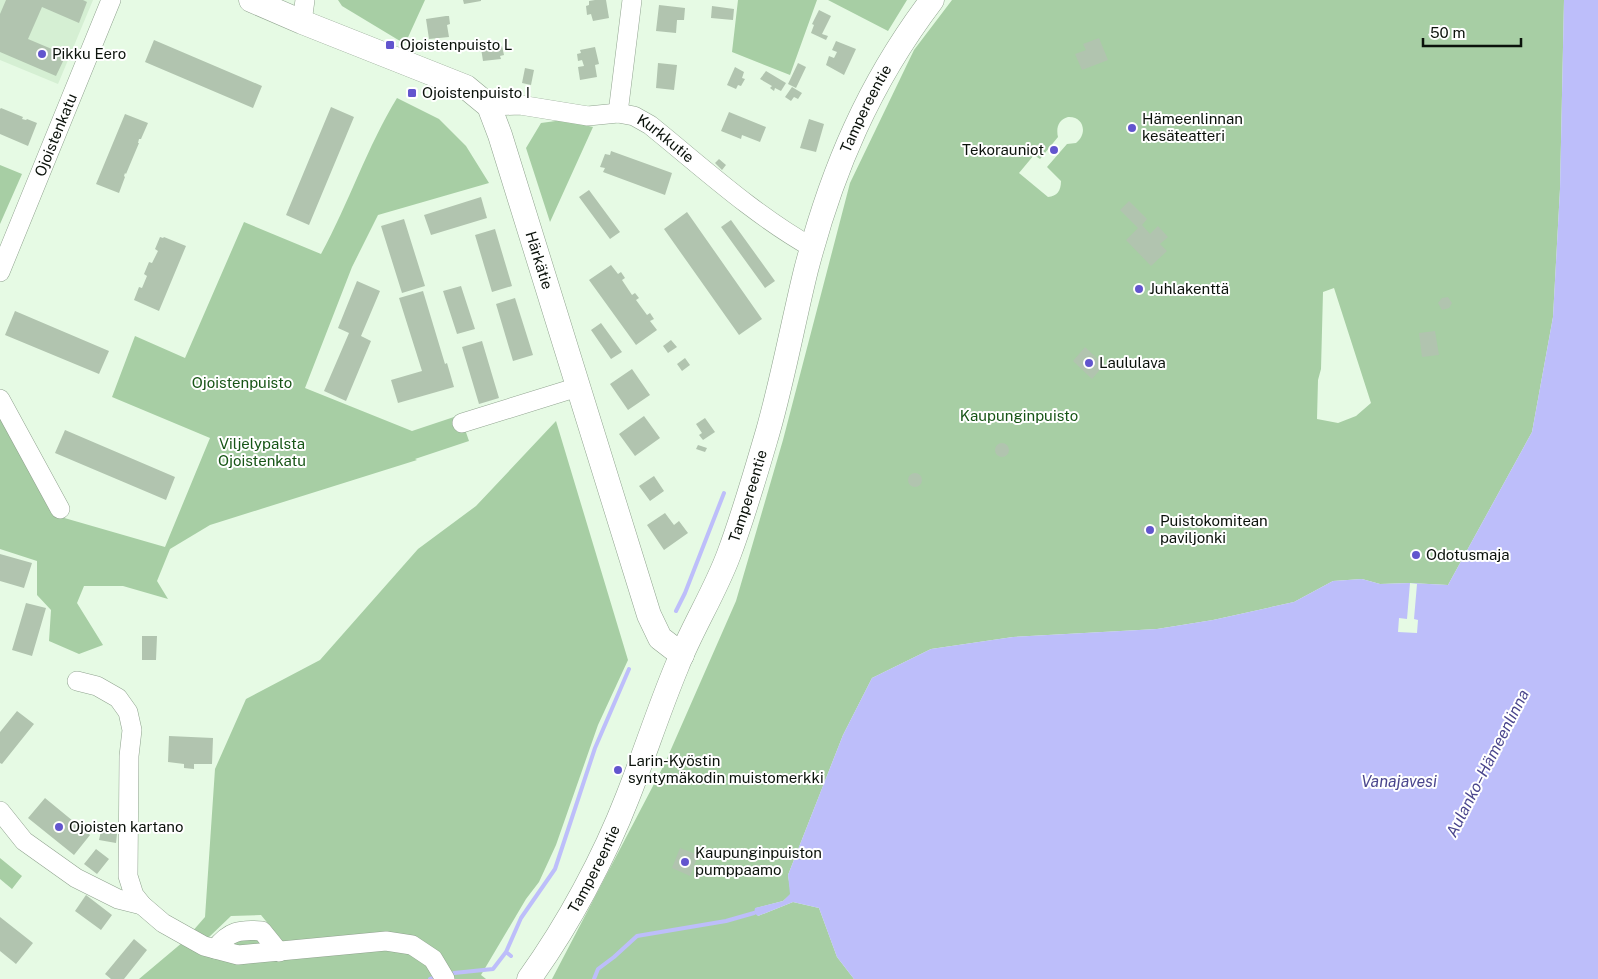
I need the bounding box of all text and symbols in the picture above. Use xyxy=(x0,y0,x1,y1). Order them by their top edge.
scale bar xyxy=(1423,15,1520,47)
text: 50 m xyxy=(1430,24,1465,41)
place label: Ojoistenpuisto L xyxy=(400,36,513,53)
marker: Ojoistenpuisto L xyxy=(384,39,396,51)
place label: Pikku Eero xyxy=(52,45,126,62)
marker: Pikku Eero xyxy=(36,48,48,60)
street label: Tampereentie xyxy=(837,62,895,155)
place label: Ojoistenpuisto I xyxy=(422,84,530,101)
marker: Ojoistenpuisto I xyxy=(406,87,418,99)
street label: Ojoistenkatu xyxy=(31,91,80,179)
street label: Kurkkutie xyxy=(634,110,698,166)
place label: Hämeenlinnan kesäteatteri xyxy=(1142,110,1243,144)
marker: Hämeenlinnan kesäteatteri xyxy=(1126,122,1138,134)
place label: Tekorauniot xyxy=(962,141,1044,158)
marker: Tekorauniot xyxy=(1048,144,1060,156)
street label: Härkätie xyxy=(522,229,556,291)
place label: Juhlakenttä xyxy=(1149,280,1229,297)
marker: Juhlakenttä xyxy=(1133,283,1145,295)
place label: Laululava xyxy=(1099,354,1166,371)
marker: Laululava xyxy=(1083,357,1095,369)
park label: Ojoistenpuisto xyxy=(192,374,292,391)
park label: Kaupunginpuisto xyxy=(960,407,1078,424)
park label: Viljelypalsta Ojoistenkatu xyxy=(218,435,306,469)
street label: Tampereentie xyxy=(725,448,770,544)
place label: Puistokomitean paviljonki xyxy=(1160,512,1268,546)
marker: Puistokomitean paviljonki xyxy=(1144,524,1156,536)
place label: Odotusmaja xyxy=(1426,546,1510,563)
marker: Odotusmaja xyxy=(1410,549,1422,561)
water label: Aulanko–Hämeenlinna xyxy=(1442,686,1533,840)
place label: Larin-Kyöstin syntymäkodin muistomerkki xyxy=(628,752,824,786)
marker: Larin-Kyöstin syntymäkodin muistomerkki xyxy=(612,764,624,776)
water label: Vanajavesi xyxy=(1361,772,1437,791)
place label: Ojoisten kartano xyxy=(69,818,183,835)
marker: Ojoisten kartano xyxy=(53,821,65,833)
street label: Tampereentie xyxy=(564,822,623,916)
place label: Kaupunginpuiston pumppaamo xyxy=(695,844,822,878)
marker: Kaupunginpuiston pumppaamo xyxy=(679,856,691,868)

